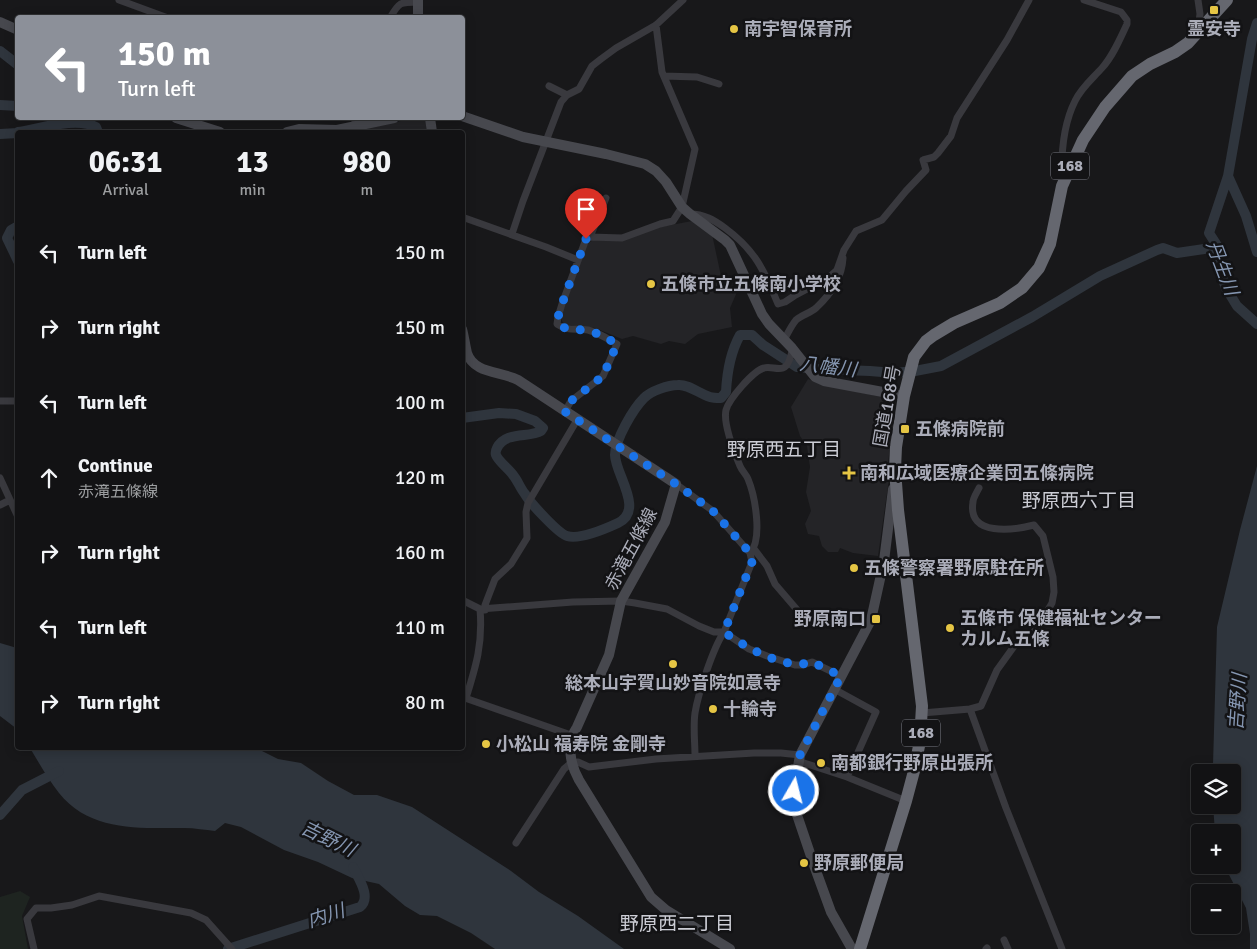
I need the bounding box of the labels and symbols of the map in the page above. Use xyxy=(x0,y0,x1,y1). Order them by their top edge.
marker: 霊安寺 xyxy=(1208,4,1220,16)
place label: 南宇智保育所 xyxy=(744,18,852,40)
place label: 霊安寺 xyxy=(1187,18,1241,40)
marker: 南宇智保育所 xyxy=(728,23,740,35)
road number: 168 xyxy=(1051,153,1089,180)
pin xyxy=(565,188,607,239)
water label: 丹生川 xyxy=(1201,237,1244,301)
place label: 五條市立五條南小学校 xyxy=(661,273,841,295)
marker: 五條市立五條南小学校 xyxy=(645,278,657,290)
water label: 八幡川 xyxy=(798,352,860,383)
street label: 国道168号 xyxy=(869,363,905,449)
place label: 五條病院前 xyxy=(915,418,1005,440)
marker: 五條病院前 xyxy=(899,423,911,435)
district label: 野原西五丁目 xyxy=(727,438,841,462)
place label: 南和広域医療企業団五條病院 xyxy=(860,462,1094,484)
marker: 南和広域医療企業団五條病院 xyxy=(842,466,856,480)
district label: 野原西六丁目 xyxy=(1022,489,1136,513)
street label: 赤滝五條線 xyxy=(600,504,662,594)
place label: 五條警察署野原駐在所 xyxy=(864,557,1044,579)
marker: 五條警察署野原駐在所 xyxy=(848,562,860,574)
place label: 五條市 保健福祉センター カルム五條 xyxy=(960,607,1162,650)
place label: 野原南口 xyxy=(794,608,866,630)
marker: 野原南口 xyxy=(870,613,882,625)
marker: 五條市 保健福祉センター カルム五條 xyxy=(944,622,956,634)
marker: 総本山宇賀山妙音院如意寺 xyxy=(667,658,679,670)
water label: 吉野川 xyxy=(1224,671,1252,731)
place label: 総本山宇賀山妙音院如意寺 xyxy=(565,672,781,694)
place label: 十輪寺 xyxy=(723,698,777,720)
marker: 十輪寺 xyxy=(707,703,719,715)
road number: 168 xyxy=(902,720,940,746)
place label: 小松山 福寿院 金剛寺 xyxy=(496,733,666,755)
marker: 小松山 福寿院 金剛寺 xyxy=(480,738,492,750)
place label: 南都銀行野原出張所 xyxy=(831,752,993,774)
marker: 南都銀行野原出張所 xyxy=(815,757,827,769)
position arrow xyxy=(767,764,819,816)
water label: 吉野川 xyxy=(297,816,361,863)
place label: 野原郵便局 xyxy=(814,852,904,874)
marker: 野原郵便局 xyxy=(798,857,810,869)
water label: 内川 xyxy=(304,898,350,933)
district label: 野原西二丁目 xyxy=(620,912,734,936)

